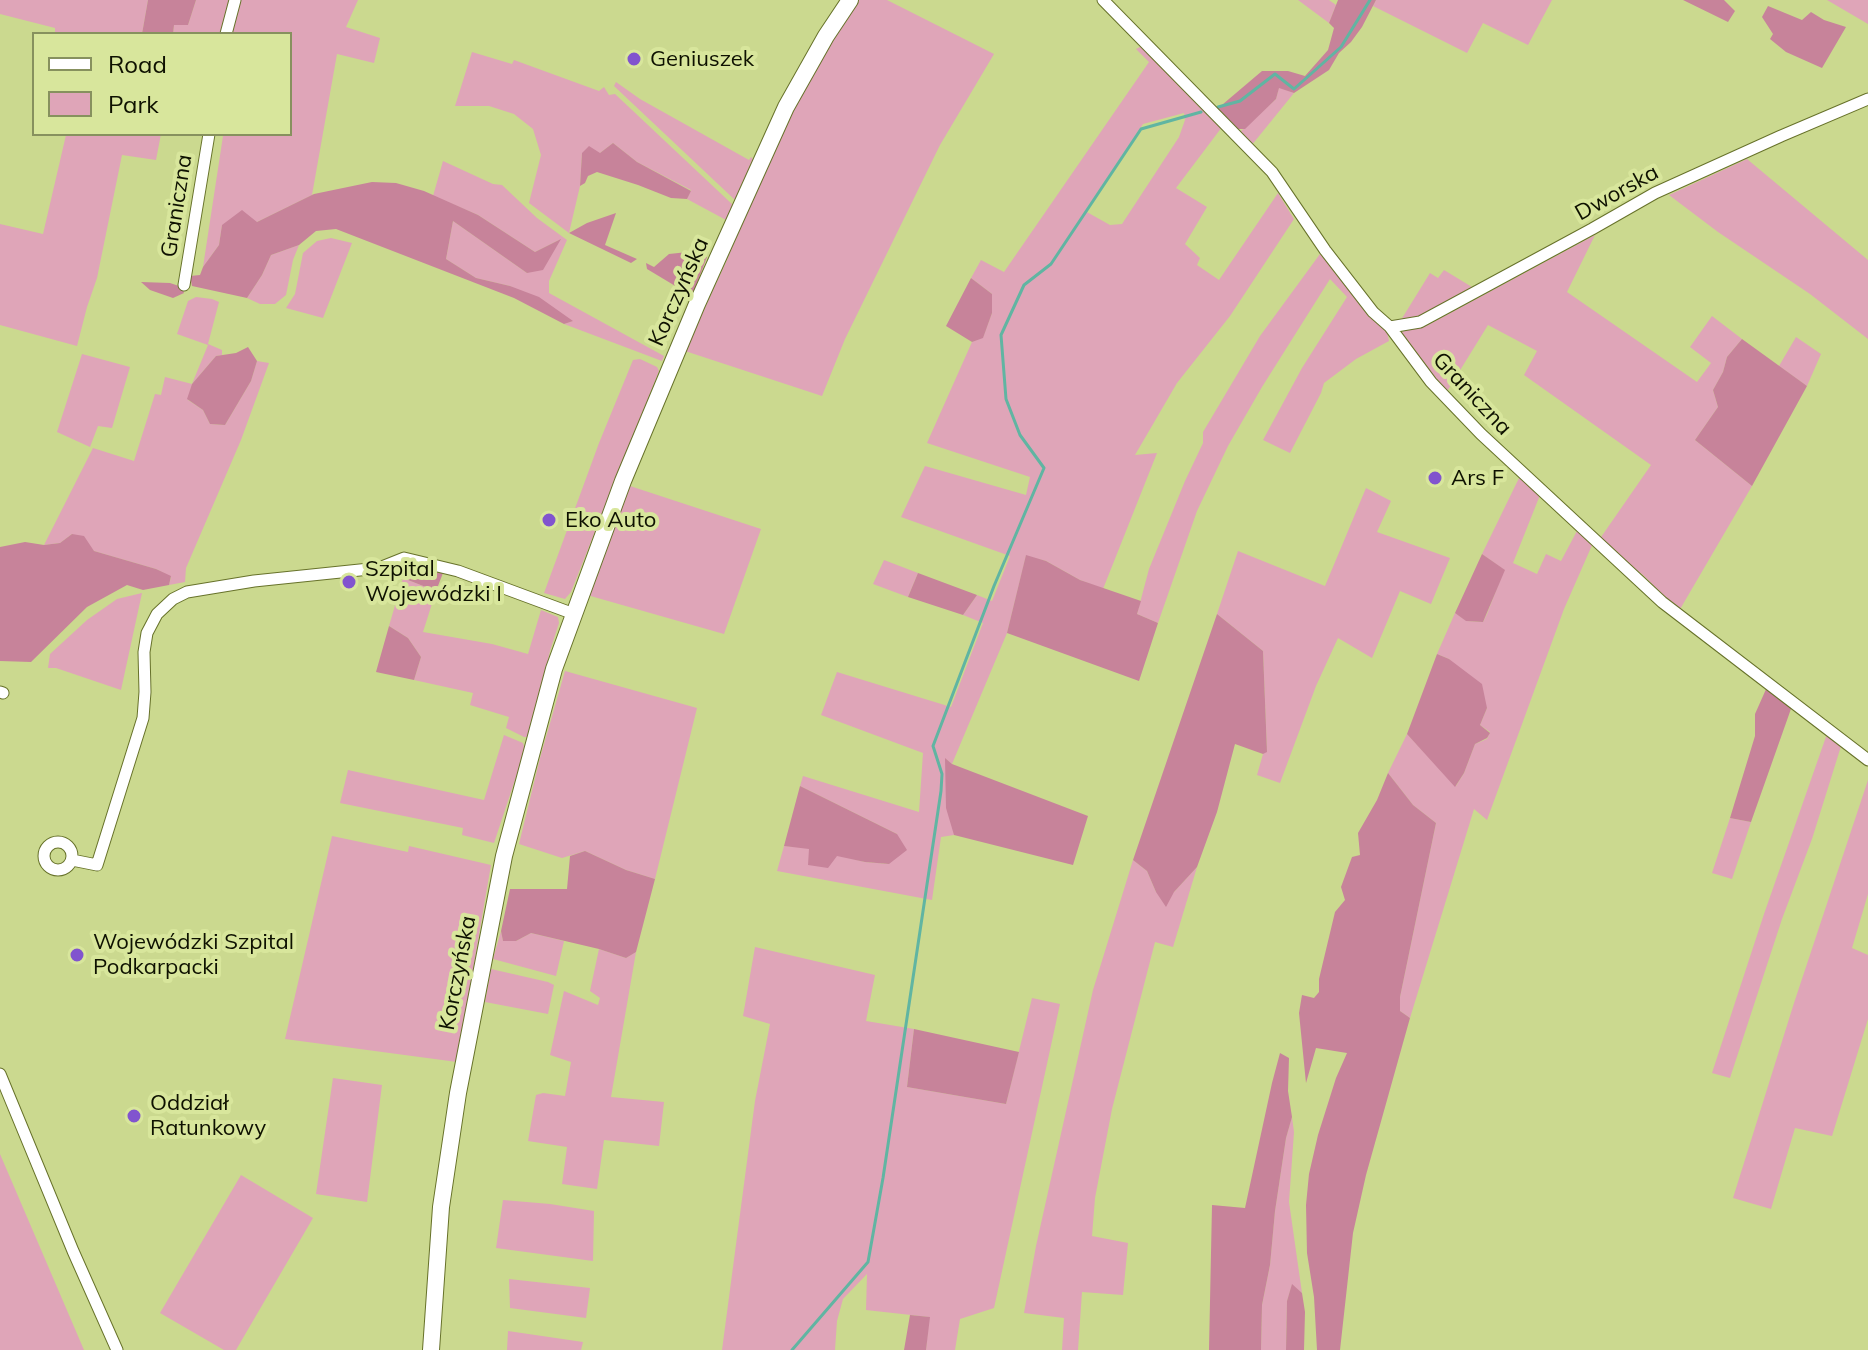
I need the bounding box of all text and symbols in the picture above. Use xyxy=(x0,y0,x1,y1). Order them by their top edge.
legend xyxy=(32,32,292,136)
place label: Geniuszek xyxy=(650,46,754,72)
text: Road xyxy=(108,49,167,79)
marker: Geniuszek xyxy=(625,50,643,68)
text: Park xyxy=(108,89,159,119)
street label: Graniczna xyxy=(156,153,198,259)
street label: Dworska xyxy=(1571,159,1663,227)
street label: Korczyńska xyxy=(643,234,715,350)
street label: Graniczna xyxy=(1427,347,1517,441)
place label: Ars F xyxy=(1451,465,1504,491)
marker: Ars F xyxy=(1426,469,1444,487)
place label: Eko Auto xyxy=(565,507,656,533)
marker: Eko Auto xyxy=(540,511,558,529)
place label: Szpital Wojewódzki I xyxy=(365,556,502,608)
marker: Szpital Wojewódzki I xyxy=(340,573,358,591)
street label: Korczyńska xyxy=(434,913,482,1033)
place label: Wojewódzki Szpital Podkarpacki xyxy=(93,929,294,980)
marker: Wojewódzki Szpital Podkarpacki xyxy=(68,946,86,964)
place label: Oddział Ratunkowy xyxy=(150,1090,266,1142)
marker: Oddział Ratunkowy xyxy=(125,1107,143,1125)

